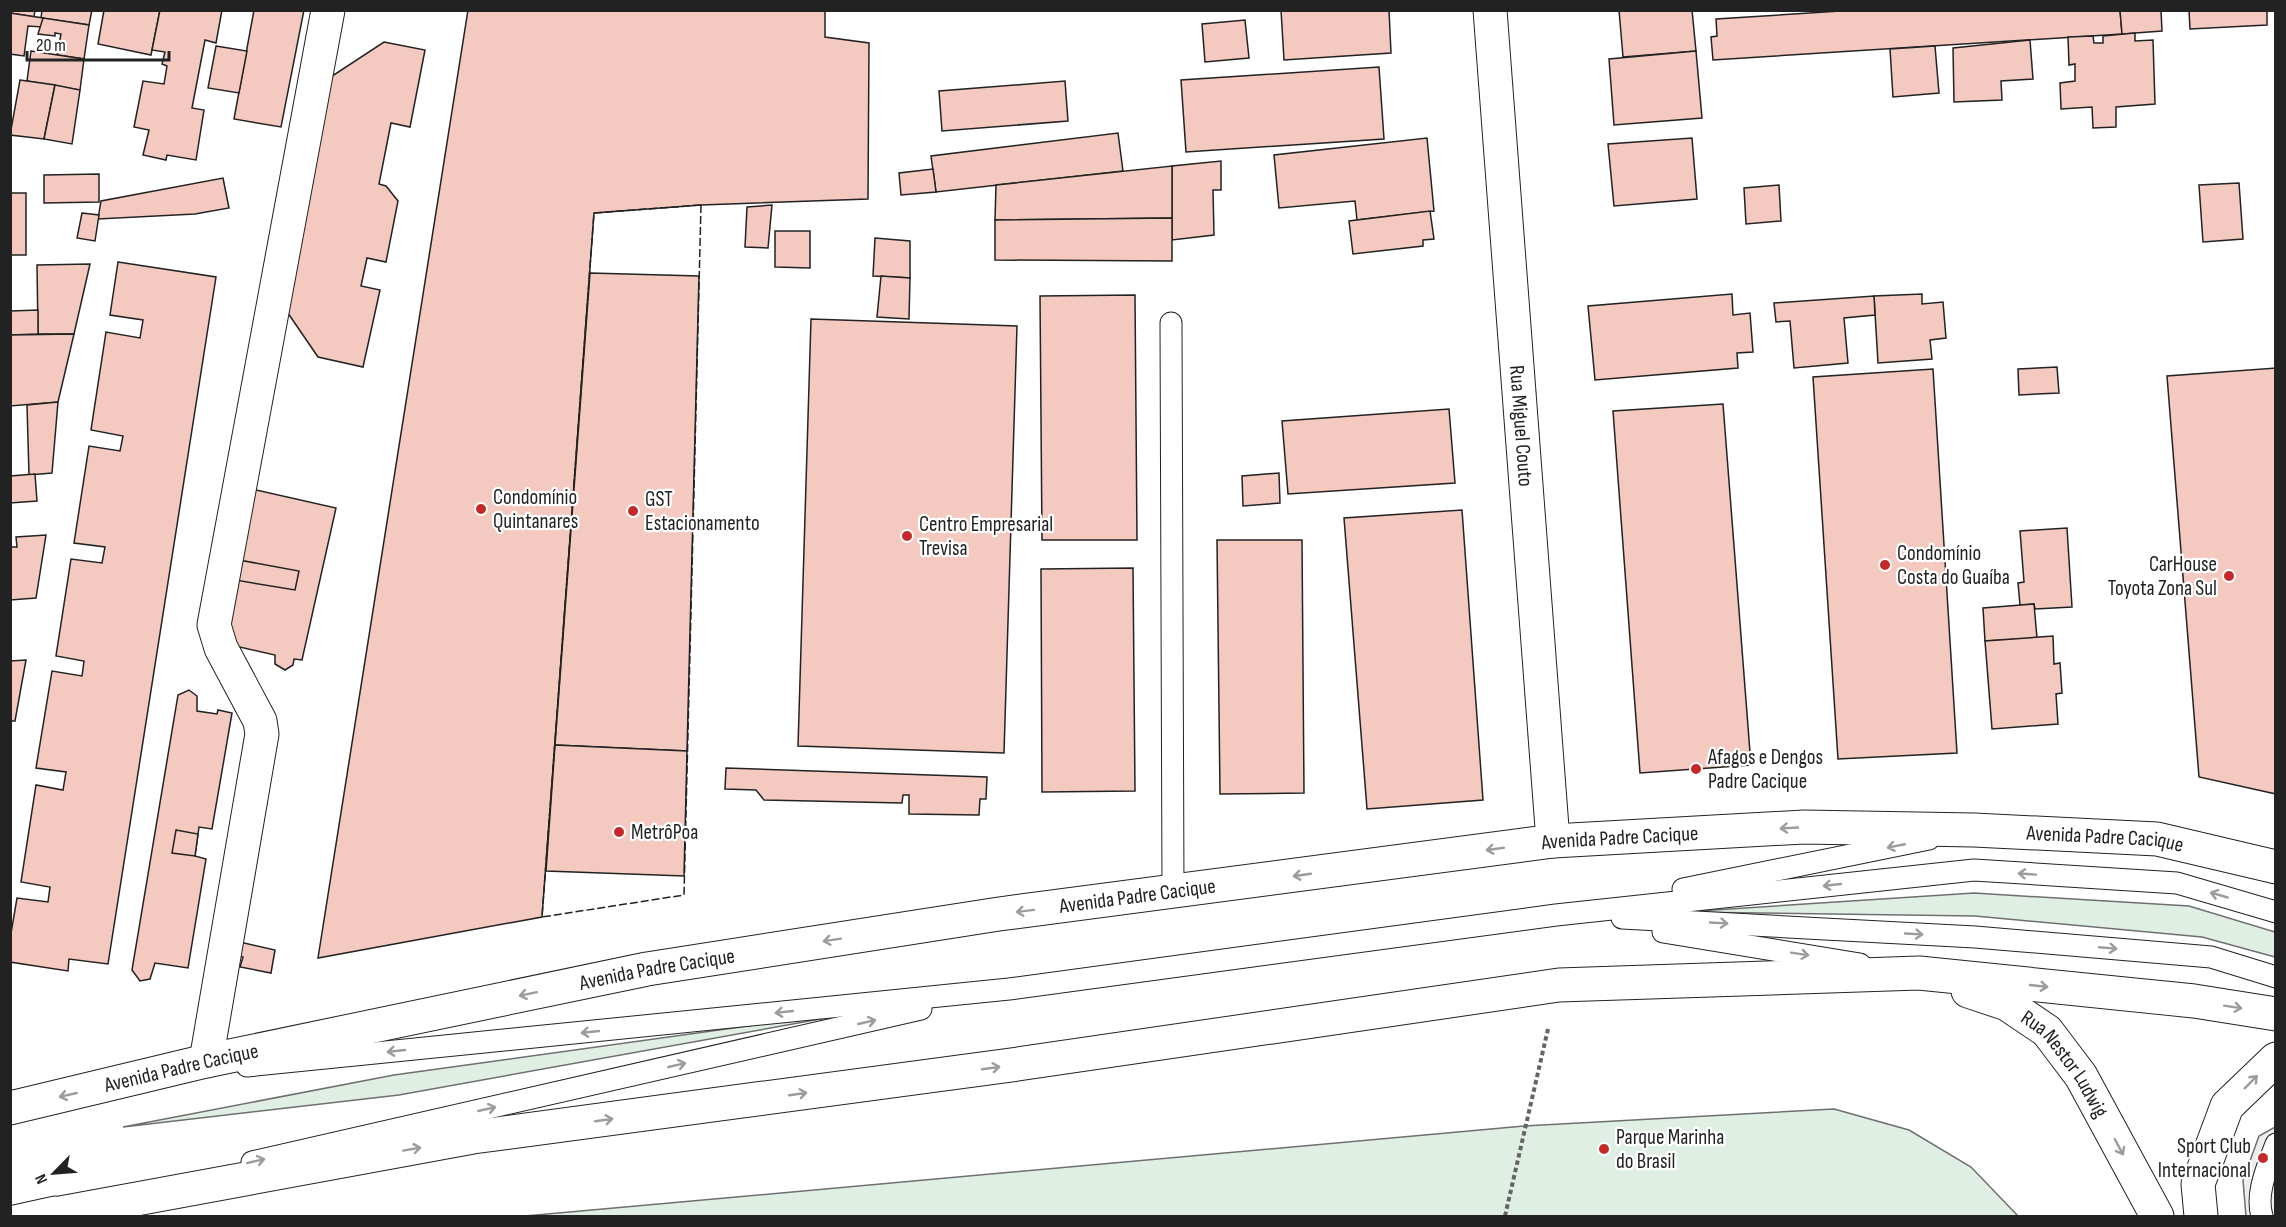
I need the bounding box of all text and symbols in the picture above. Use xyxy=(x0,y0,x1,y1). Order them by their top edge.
scale bar xyxy=(27,24,170,62)
text: 20 m xyxy=(36,35,66,56)
street label: Rua Miguel Couto xyxy=(1504,364,1539,487)
place label: Condomínio Quintanares xyxy=(493,485,578,534)
place label: GST Estacionamento xyxy=(645,487,760,536)
marker: Condomínio Quintanares xyxy=(474,502,488,516)
marker: GST Estacionamento xyxy=(626,504,640,518)
place label: Centro Empresarial Trevisa xyxy=(919,512,1053,561)
marker: Centro Empresarial Trevisa xyxy=(900,529,914,543)
place label: Condomínio Costa do Guaíba xyxy=(1897,541,2010,590)
place label: CarHouse Toyota Zona Sul xyxy=(2108,552,2217,601)
marker: Condomínio Costa do Guaíba xyxy=(1878,558,1892,572)
marker: CarHouse Toyota Zona Sul xyxy=(2222,569,2236,583)
place label: Afagos e Dengos Padre Cacique xyxy=(1707,745,1823,794)
marker: Afagos e Dengos Padre Cacique xyxy=(1689,762,1703,776)
place label: MetrôPoa xyxy=(631,820,698,845)
street label: Avenida Padre Cacique xyxy=(1539,820,1699,855)
street label: Avenida Padre Cacique xyxy=(2025,820,2186,857)
one-way arrow xyxy=(1780,822,1800,833)
marker: MetrôPoa xyxy=(612,825,626,839)
one-way arrow xyxy=(1886,841,1906,852)
one-way arrow xyxy=(1486,844,1505,855)
one-way arrow xyxy=(2017,868,2037,879)
one-way arrow xyxy=(1292,869,1312,880)
street label: Avenida Padre Cacique xyxy=(1057,873,1217,919)
one-way arrow xyxy=(1823,880,1843,891)
one-way arrow xyxy=(2210,889,2229,900)
one-way arrow xyxy=(1016,906,1035,917)
one-way arrow xyxy=(1709,918,1729,929)
one-way arrow xyxy=(1903,928,1923,939)
one-way arrow xyxy=(823,935,843,946)
street label: Avenida Padre Cacique xyxy=(576,943,737,995)
one-way arrow xyxy=(2098,943,2118,954)
one-way arrow xyxy=(1790,949,1810,960)
one-way arrow xyxy=(2029,980,2049,991)
one-way arrow xyxy=(519,989,538,1000)
one-way arrow xyxy=(2223,1002,2243,1013)
street label: Rua Nestor Ludwig xyxy=(2016,1005,2114,1122)
one-way arrow xyxy=(774,1007,794,1018)
one-way arrow xyxy=(857,1015,876,1027)
one-way arrow xyxy=(580,1027,600,1038)
street label: Avenida Padre Cacique xyxy=(101,1038,261,1098)
one-way arrow xyxy=(386,1046,406,1057)
one-way arrow xyxy=(667,1059,686,1070)
one-way arrow xyxy=(981,1062,1000,1073)
one-way arrow xyxy=(2243,1075,2258,1090)
one-way arrow xyxy=(787,1088,807,1099)
one-way arrow xyxy=(59,1089,78,1101)
one-way arrow xyxy=(477,1102,496,1114)
one-way arrow xyxy=(594,1114,614,1125)
place label: Parque Marinha do Brasil xyxy=(1616,1125,1724,1174)
place label: Sport Club Internacional xyxy=(2158,1134,2251,1183)
one-way arrow xyxy=(2114,1137,2125,1155)
marker: Parque Marinha do Brasil xyxy=(1597,1142,1611,1156)
north arrow xyxy=(24,1143,84,1203)
one-way arrow xyxy=(401,1143,421,1154)
marker: Sport Club Internacional xyxy=(2256,1151,2270,1165)
one-way arrow xyxy=(246,1155,265,1167)
text: N xyxy=(31,1171,52,1187)

